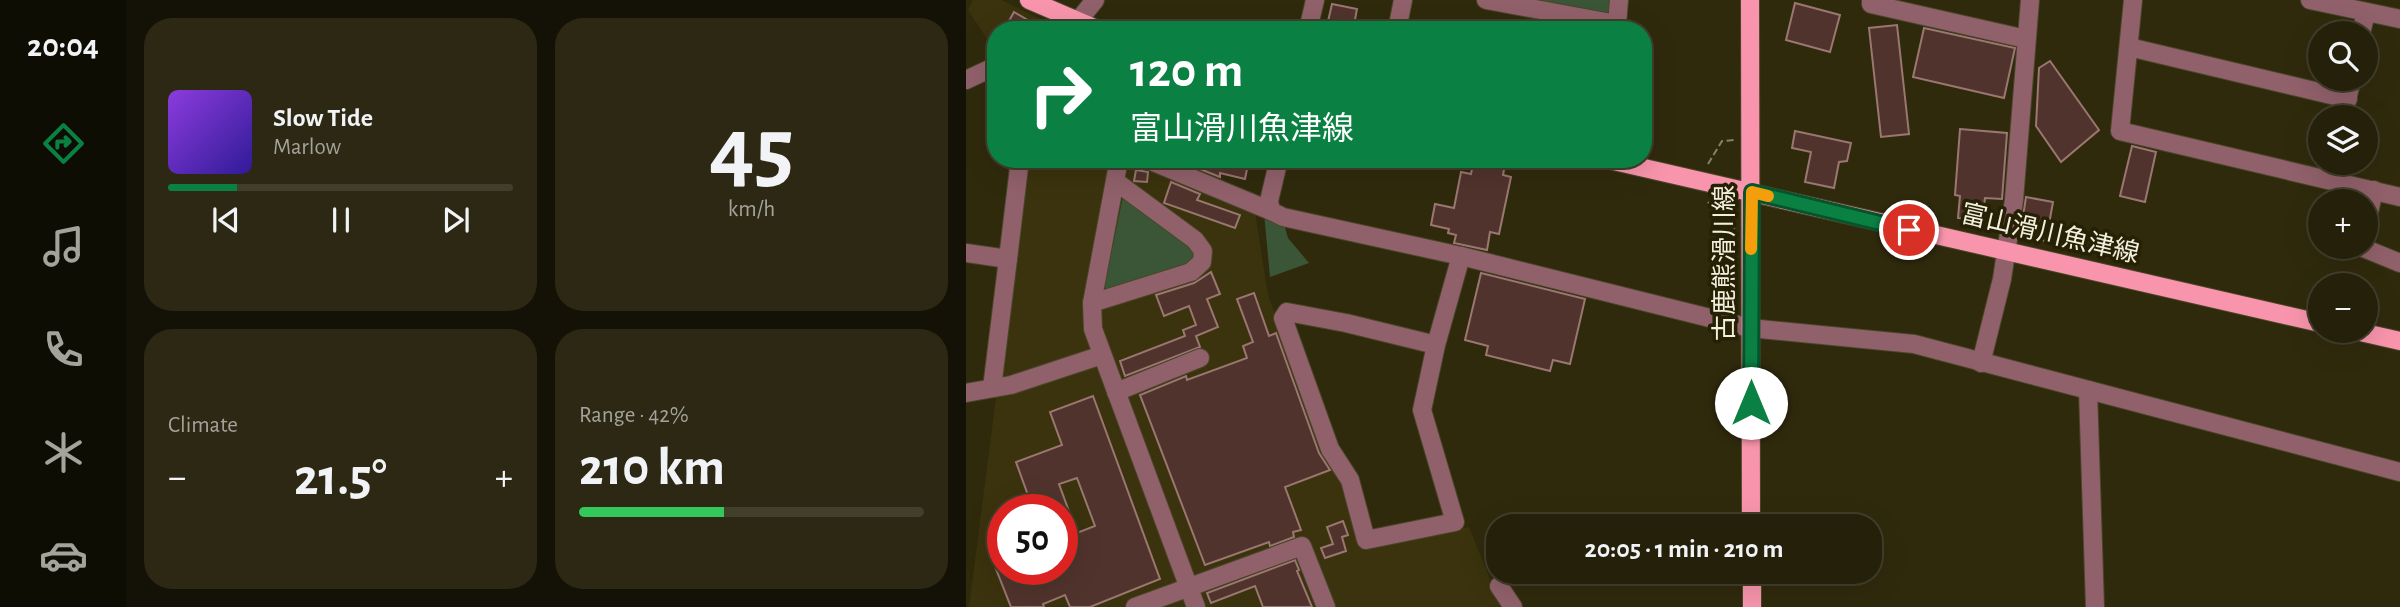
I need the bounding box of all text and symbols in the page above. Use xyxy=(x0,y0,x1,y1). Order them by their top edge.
map controls xyxy=(2308,21,2378,343)
button: search xyxy=(2308,21,2378,91)
text: 20:04 xyxy=(27,30,99,62)
text: 120 m xyxy=(1130,47,1243,96)
icon: right xyxy=(1015,49,1106,140)
text: Slow Tide xyxy=(273,105,373,131)
text: 45 xyxy=(709,105,794,196)
button: layers xyxy=(2308,105,2378,175)
text: 富山滑川魚津線 xyxy=(1130,113,1354,145)
icon: directions xyxy=(39,119,88,168)
text: Marlow xyxy=(273,136,341,159)
street label: 古鹿熊滑川線 xyxy=(1711,185,1738,341)
button: + xyxy=(2308,189,2378,259)
text: km/h xyxy=(728,198,775,221)
pin xyxy=(1879,200,1939,260)
street label: 富山滑川魚津線 xyxy=(1958,200,2142,267)
icon: previous xyxy=(207,201,245,239)
icon: pause xyxy=(322,201,360,239)
icon: next xyxy=(437,201,475,239)
icon: arrive xyxy=(1890,211,1928,249)
icon: music xyxy=(39,222,88,271)
button: − xyxy=(2308,273,2378,343)
icon: phone xyxy=(39,325,88,374)
position arrow xyxy=(1714,366,1788,440)
text: Range · 42% xyxy=(579,404,689,427)
text: Climate xyxy=(168,414,238,437)
icon: climate xyxy=(39,428,88,477)
text: 210 km xyxy=(579,442,725,494)
text: 21.5° xyxy=(294,452,387,504)
text: − xyxy=(168,459,186,497)
text: + xyxy=(495,459,513,497)
speed limit sign: 50 xyxy=(987,494,1078,585)
icon: car xyxy=(39,531,88,580)
text: 20:05 · 1 min · 210 m xyxy=(1584,536,1784,562)

